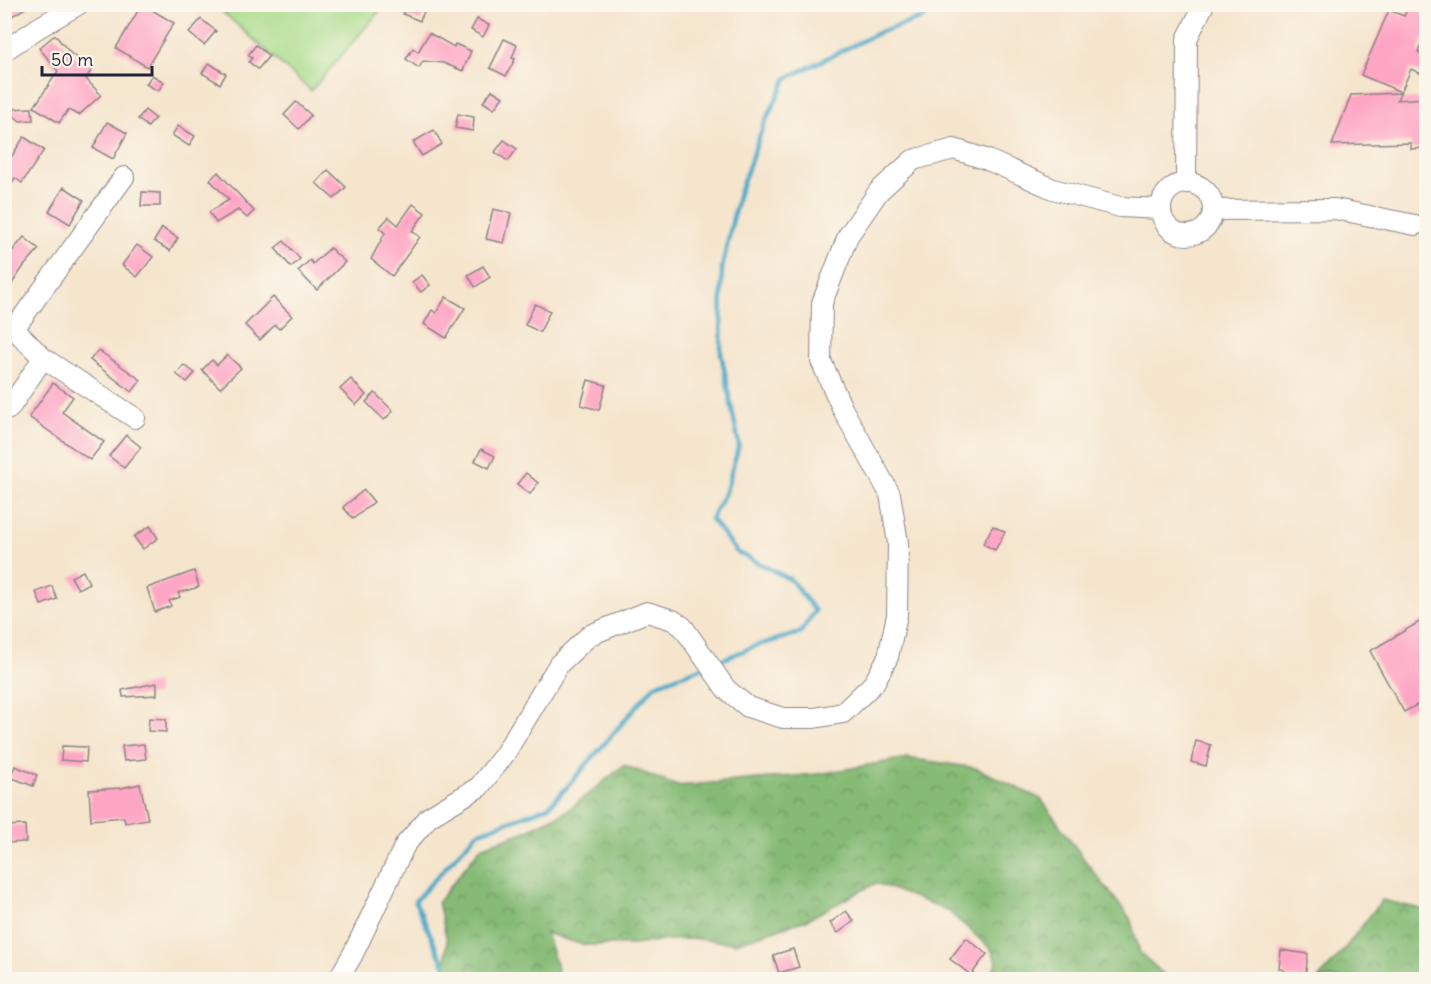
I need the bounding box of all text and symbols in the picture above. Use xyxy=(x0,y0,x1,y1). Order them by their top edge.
scale bar xyxy=(42,39,152,77)
text: 50 m xyxy=(51,48,93,71)

